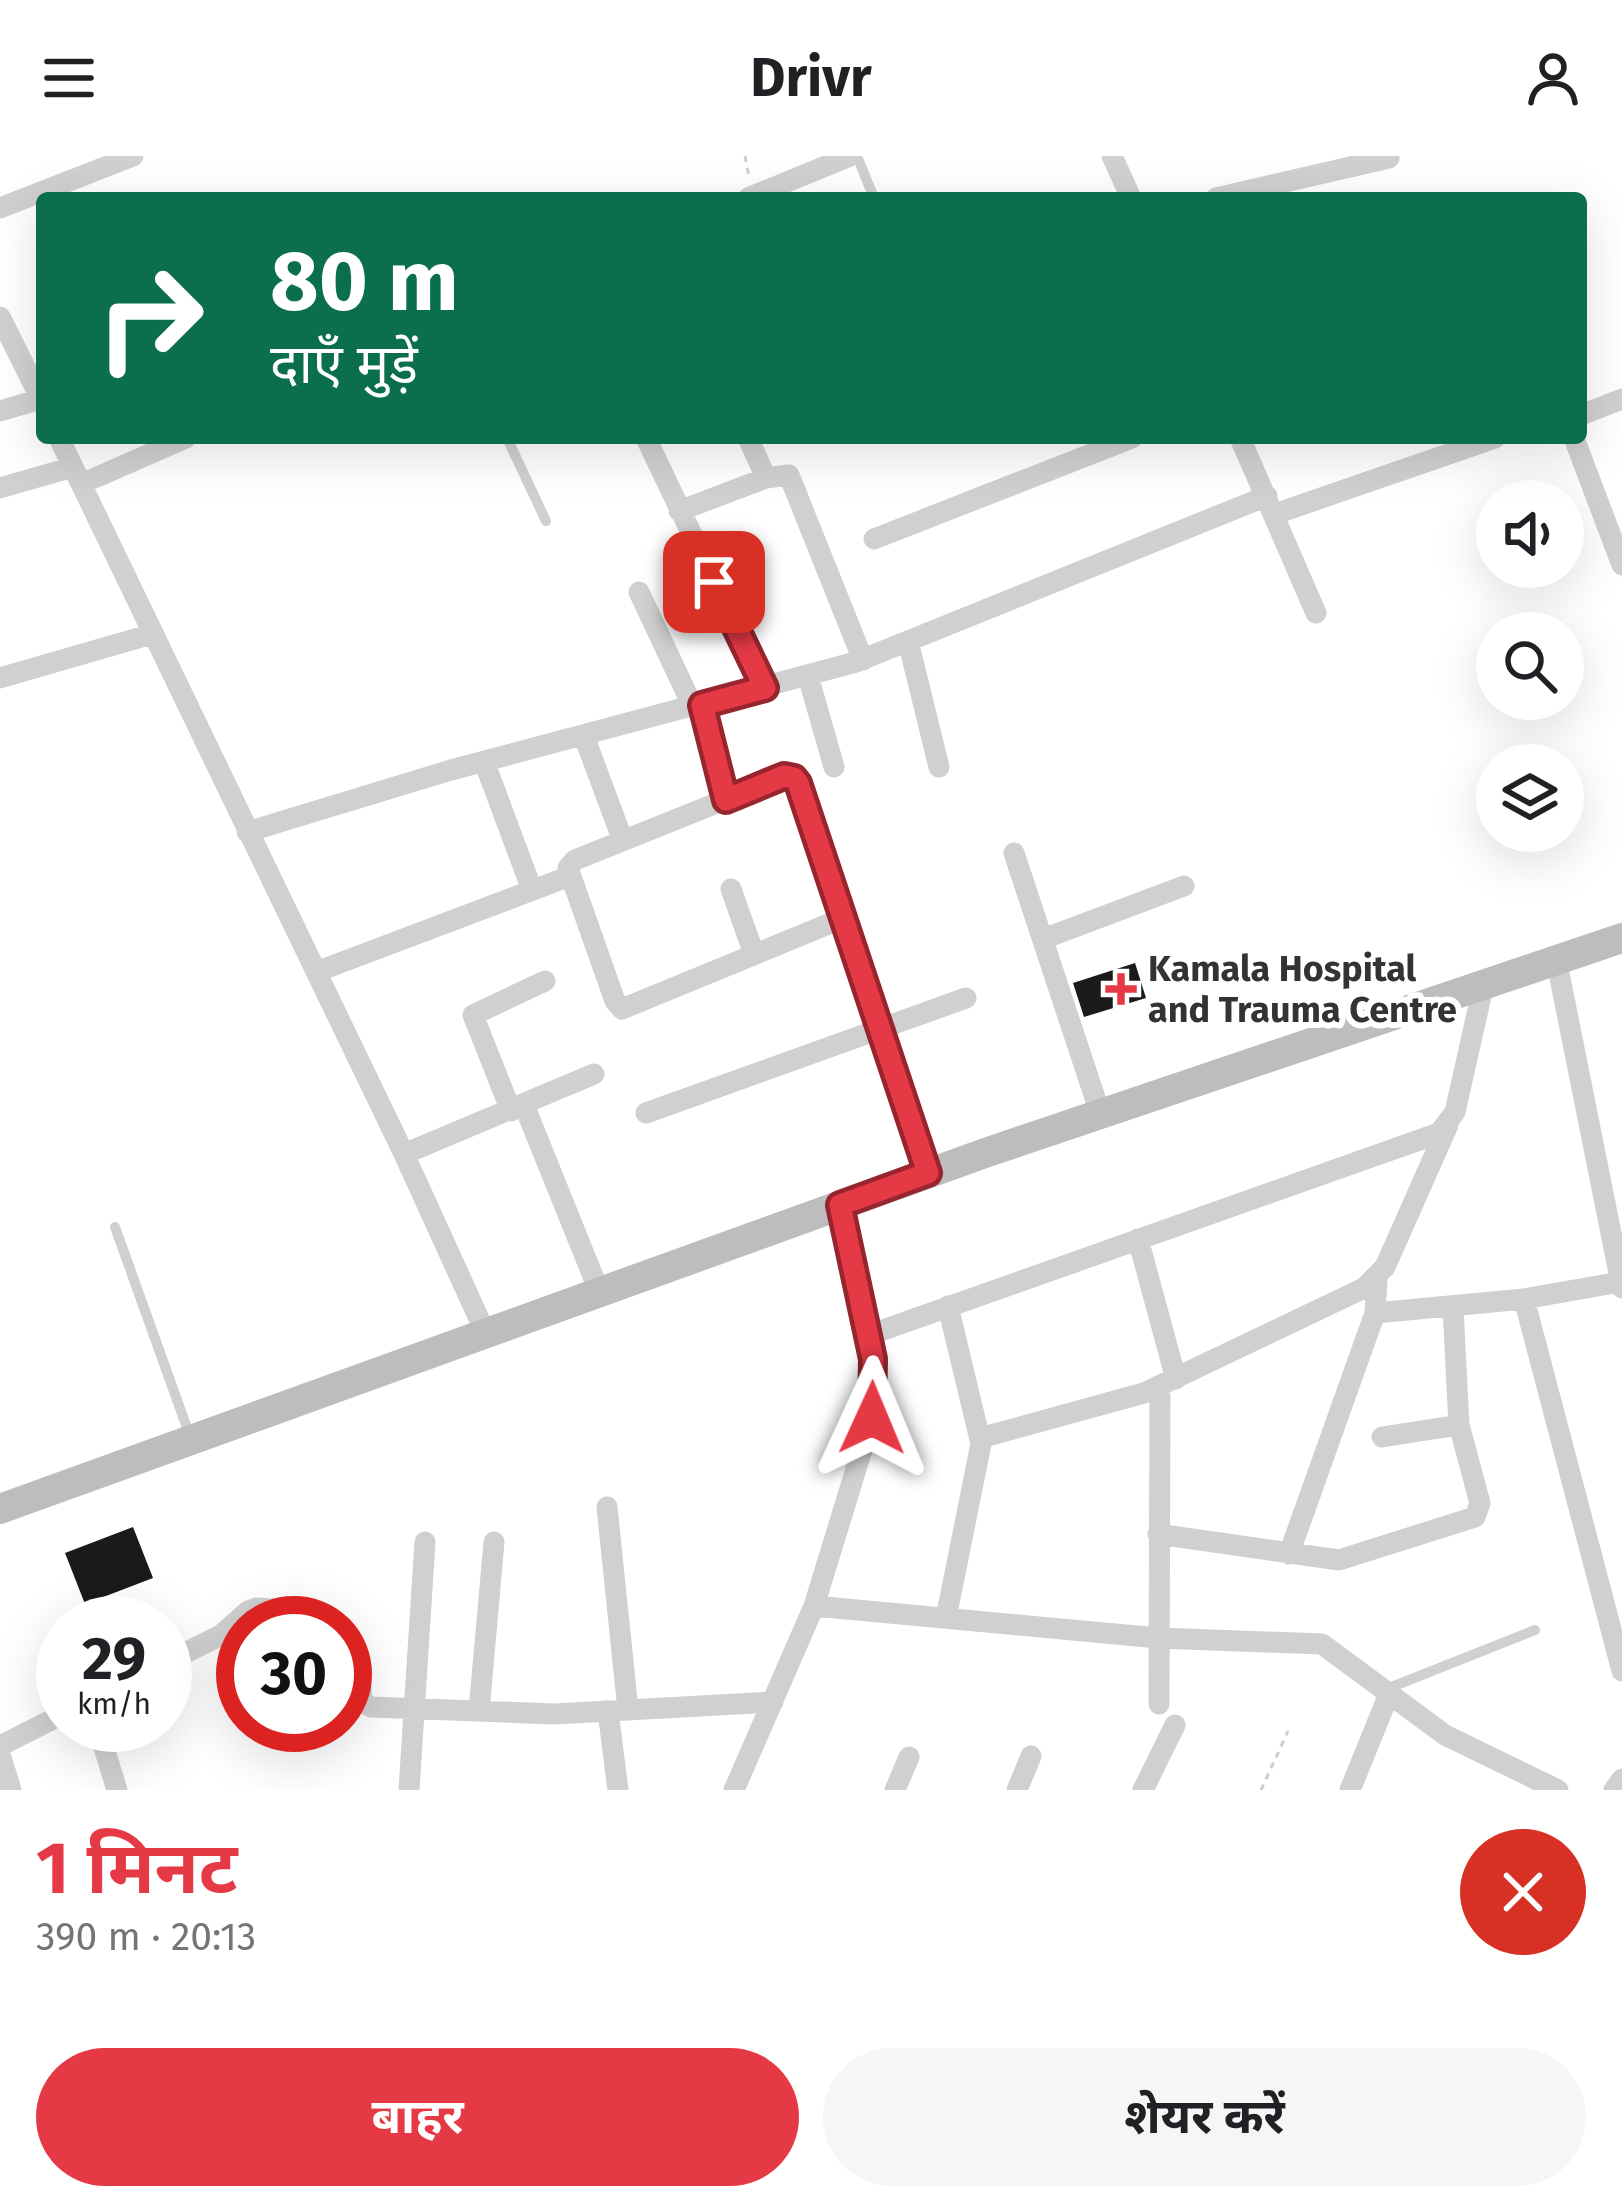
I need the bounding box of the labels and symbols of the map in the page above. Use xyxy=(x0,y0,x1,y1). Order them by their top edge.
pin xyxy=(663,531,765,633)
place label: Kamala Hospital and Trauma Centre xyxy=(1148,947,1457,1032)
marker: Kamala Hospital and Trauma Centre xyxy=(1105,973,1137,1005)
position arrow xyxy=(809,1355,935,1481)
speed limit sign: 30 xyxy=(216,1596,372,1752)

